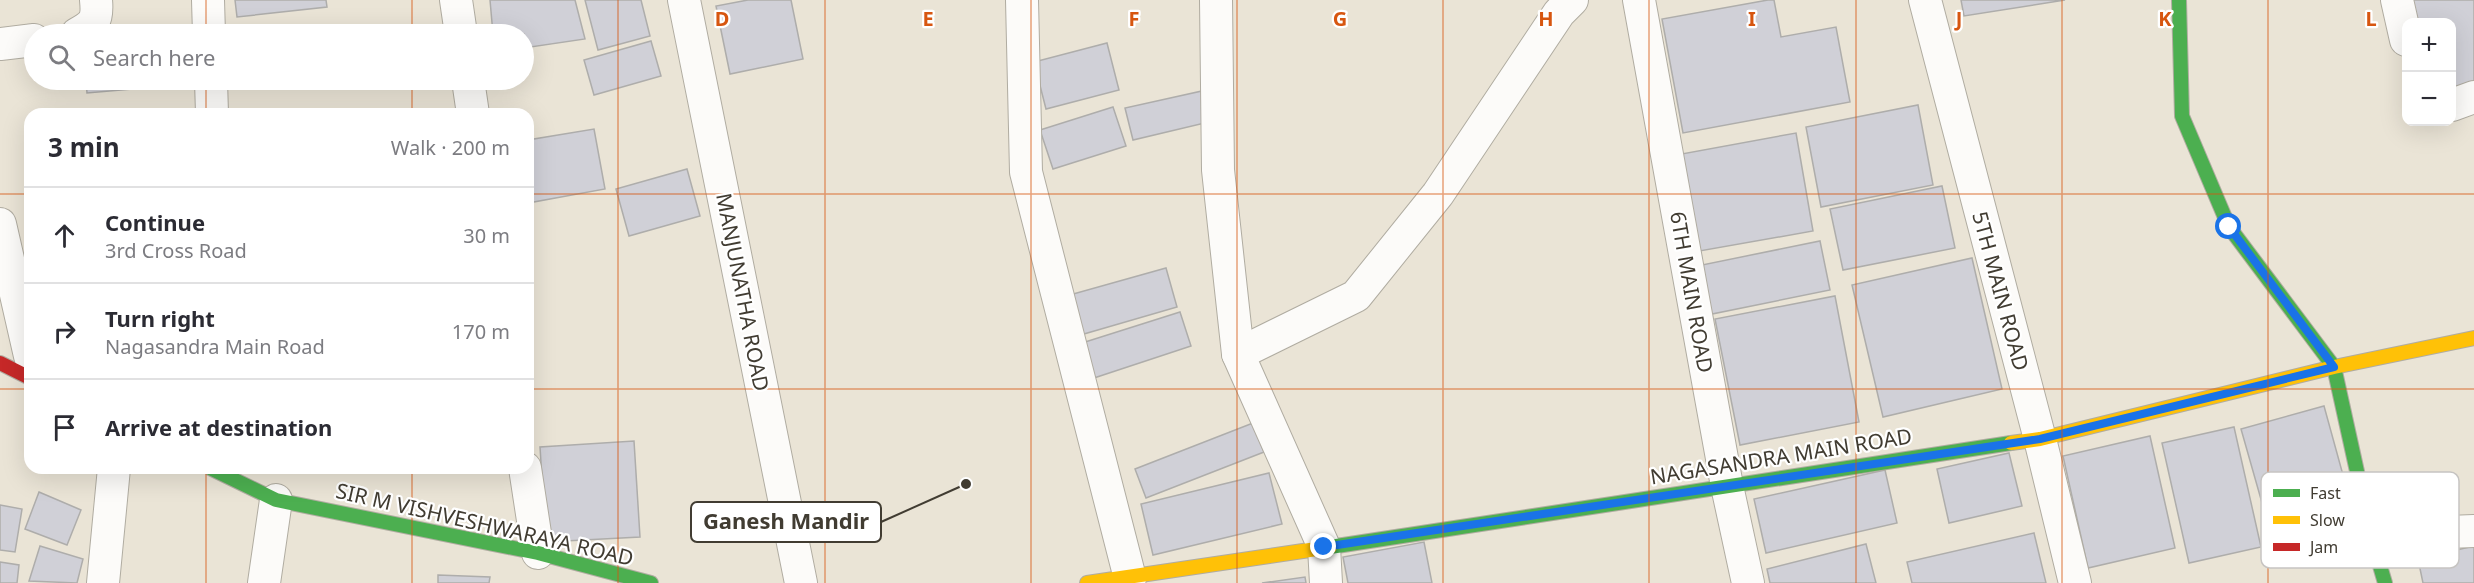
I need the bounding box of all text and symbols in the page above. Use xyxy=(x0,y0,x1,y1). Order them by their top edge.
text: D xyxy=(715,5,729,32)
text: E xyxy=(922,5,934,32)
text: F xyxy=(1129,5,1139,32)
text: G xyxy=(1333,5,1347,32)
text: H xyxy=(1538,5,1554,32)
text: I xyxy=(1748,5,1756,32)
text: J xyxy=(1954,5,1962,32)
text: K xyxy=(2158,5,2172,32)
text: L xyxy=(2365,5,2377,32)
map controls xyxy=(2402,18,2456,126)
button: + xyxy=(2402,18,2456,72)
search box xyxy=(24,24,534,90)
icon: search xyxy=(45,41,78,74)
text: Search here xyxy=(93,42,215,72)
button: − xyxy=(2402,72,2456,126)
text: 3 min xyxy=(48,129,120,165)
text: Walk · 200 m xyxy=(391,134,510,161)
street label: MANJUNATHA ROAD xyxy=(710,191,776,393)
text: Continue xyxy=(105,207,205,237)
street label: 5TH MAIN ROAD xyxy=(1966,208,2036,374)
street label: 6TH MAIN ROAD xyxy=(1664,209,1720,375)
route start xyxy=(2215,213,2241,239)
icon: ahead xyxy=(48,219,81,252)
text: 30 m xyxy=(463,222,510,249)
text: 3rd Cross Road xyxy=(105,237,247,264)
text: Turn right xyxy=(105,303,215,333)
icon: right xyxy=(48,315,81,348)
text: 170 m xyxy=(452,318,510,345)
text: Nagasandra Main Road xyxy=(105,333,325,360)
icon: arrive xyxy=(48,411,81,444)
text: Arrive at destination xyxy=(105,412,332,442)
street label: NAGASANDRA MAIN ROAD xyxy=(1648,421,1914,491)
legend xyxy=(2261,472,2459,568)
street label: SIR M VISHVESHWARAYA ROAD xyxy=(334,476,636,572)
text: Fast xyxy=(2310,482,2341,504)
callout: Ganesh Mandir xyxy=(691,502,881,542)
text: Ganesh Mandir xyxy=(703,505,869,535)
text: Slow xyxy=(2310,509,2345,531)
route end xyxy=(1310,533,1336,559)
text: Jam xyxy=(2308,536,2338,558)

